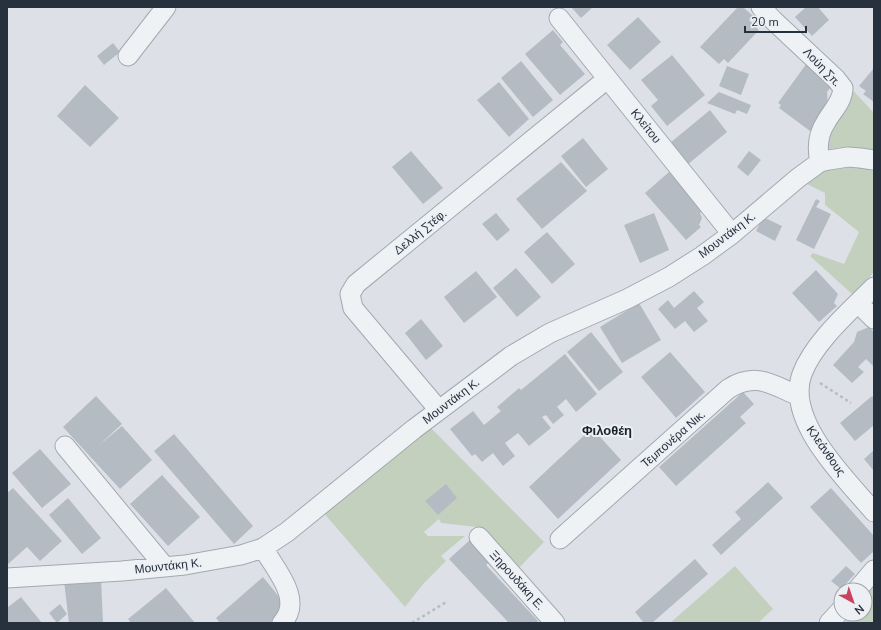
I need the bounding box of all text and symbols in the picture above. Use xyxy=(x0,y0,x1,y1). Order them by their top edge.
scale bar xyxy=(745,8,806,34)
text: 20 m xyxy=(751,14,779,30)
street label: Λούη Σπ. xyxy=(800,44,844,90)
street label: Κλείτου xyxy=(627,105,665,147)
street label: Δελλή Στέφ. xyxy=(390,206,450,258)
street label: Μουντάκη Κ. xyxy=(695,208,759,262)
street label: Μουντάκη Κ. xyxy=(419,374,483,428)
street label: Τεμπονέρα Νικ. xyxy=(638,407,708,471)
district label: Φιλοθέη xyxy=(582,422,632,440)
street label: Κλεάνθους xyxy=(803,423,849,480)
street label: Ξηρουδάκη Ε. xyxy=(486,547,548,613)
street label: Μουντάκη Κ. xyxy=(134,555,202,577)
north arrow xyxy=(833,582,873,622)
text: N xyxy=(851,601,867,618)

